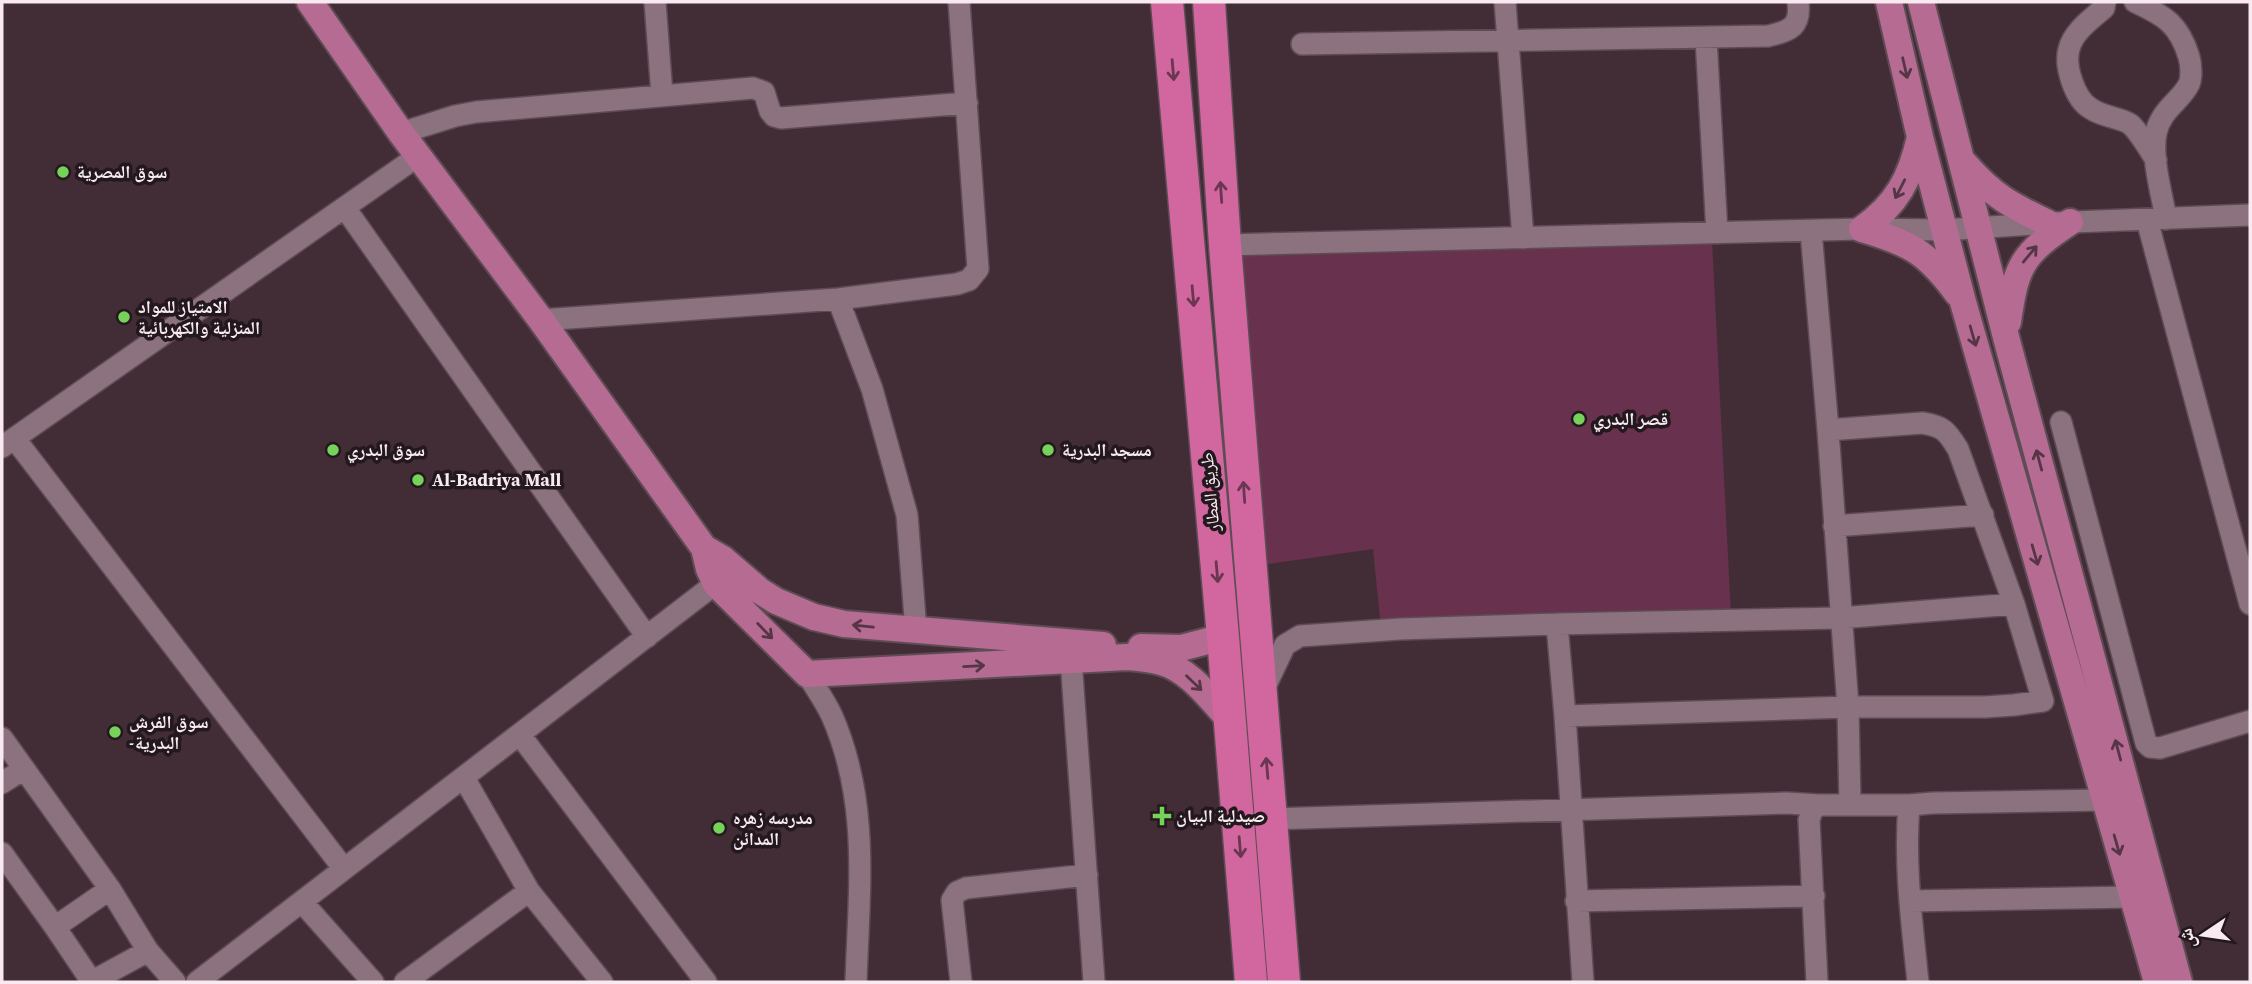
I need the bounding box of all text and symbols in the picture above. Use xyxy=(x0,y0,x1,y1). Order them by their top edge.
one-way arrow xyxy=(1898,56,1912,79)
one-way arrow xyxy=(1167,58,1180,81)
place label: سوق المصرية xyxy=(77,159,167,184)
marker: سوق المصرية xyxy=(55,164,71,180)
one-way arrow xyxy=(1893,178,1907,199)
one-way arrow xyxy=(1215,181,1228,204)
one-way arrow xyxy=(2022,245,2038,263)
one-way arrow xyxy=(1187,285,1200,307)
place label: الامتياز للمواد المنزلية والكهربائية xyxy=(138,294,260,340)
marker: الامتياز للمواد المنزلية والكهربائية xyxy=(116,309,132,325)
one-way arrow xyxy=(1967,324,1980,347)
place label: قصر البدري xyxy=(1593,406,1668,433)
marker: قصر البدري xyxy=(1571,411,1587,427)
place label: سوق البدري xyxy=(347,437,425,464)
place label: مسجد البدرية xyxy=(1062,437,1152,462)
marker: سوق البدري xyxy=(325,442,341,458)
marker: مسجد البدرية xyxy=(1040,442,1056,458)
one-way arrow xyxy=(2032,449,2045,472)
street label: طريق المطار xyxy=(1194,451,1226,534)
place label: Al-Badriya Mall xyxy=(432,467,562,492)
marker: Al-Badriya Mall xyxy=(410,472,426,488)
one-way arrow xyxy=(1237,481,1250,504)
one-way arrow xyxy=(2030,544,2043,566)
one-way arrow xyxy=(1211,560,1224,583)
one-way arrow xyxy=(852,619,875,632)
one-way arrow xyxy=(756,622,773,639)
one-way arrow xyxy=(962,659,985,672)
one-way arrow xyxy=(1185,674,1202,691)
place label: سوق الفرش -البدرية xyxy=(129,709,209,755)
marker: سوق الفرش -البدرية xyxy=(107,724,123,740)
one-way arrow xyxy=(2111,740,2124,762)
one-way arrow xyxy=(1260,757,1273,779)
place label: صيدلية البيان xyxy=(1176,803,1265,828)
place label: مدرسه زهره المدائن xyxy=(733,805,813,851)
marker: صيدلية البيان xyxy=(1154,808,1170,824)
marker: مدرسه زهره المدائن xyxy=(711,820,727,836)
one-way arrow xyxy=(2111,833,2124,855)
one-way arrow xyxy=(1234,836,1247,858)
north arrow xyxy=(2168,900,2238,970)
text: ش xyxy=(2172,926,2201,952)

